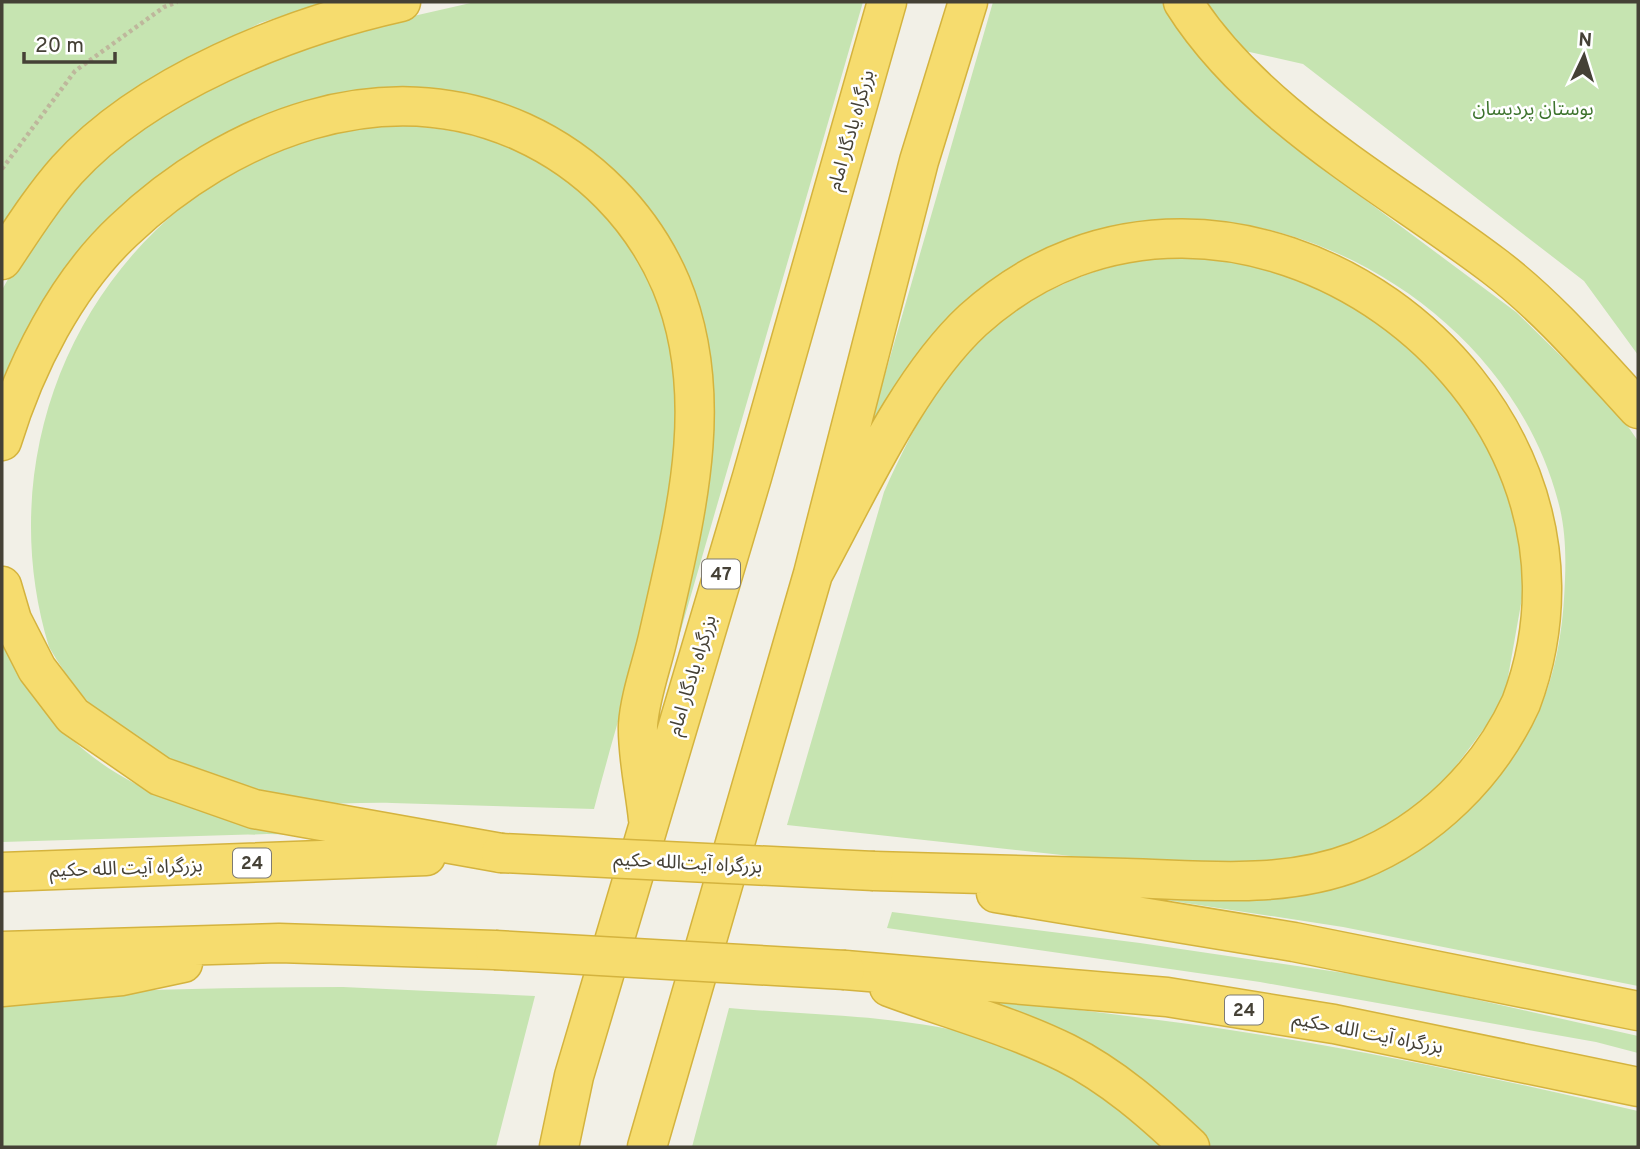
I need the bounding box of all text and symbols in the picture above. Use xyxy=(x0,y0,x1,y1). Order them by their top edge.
scale bar xyxy=(24,21,116,65)
north arrow xyxy=(1549,21,1619,91)
text: N xyxy=(1577,29,1593,53)
text: 20 m xyxy=(35,33,84,60)
street label: بزرگراه یادگار امام xyxy=(823,67,882,194)
park label: بوستان پردیسان xyxy=(1472,98,1594,122)
road number: 47 xyxy=(702,560,740,588)
street label: بزرگراه یادگار امام xyxy=(663,612,724,739)
road number: 24 xyxy=(233,848,271,878)
street label: بزرگراه آیت‌الله حکیم xyxy=(613,848,763,881)
street label: بزرگراه آیت الله حکیم xyxy=(49,854,203,885)
road number: 24 xyxy=(1225,995,1263,1024)
street label: بزرگراه آیت الله حکیم xyxy=(1290,1008,1445,1061)

